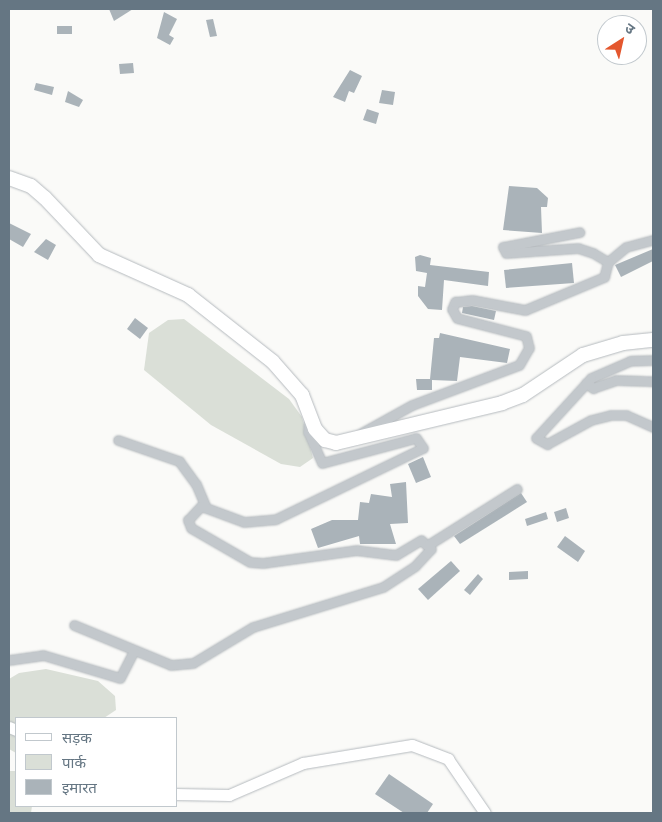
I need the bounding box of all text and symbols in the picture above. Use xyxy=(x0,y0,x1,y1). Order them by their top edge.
north arrow xyxy=(597,15,647,65)
text: उ xyxy=(622,18,639,38)
legend xyxy=(15,717,178,807)
text: सड़क xyxy=(62,727,92,747)
text: पार्क xyxy=(62,752,86,772)
text: इमारत xyxy=(62,777,97,797)

